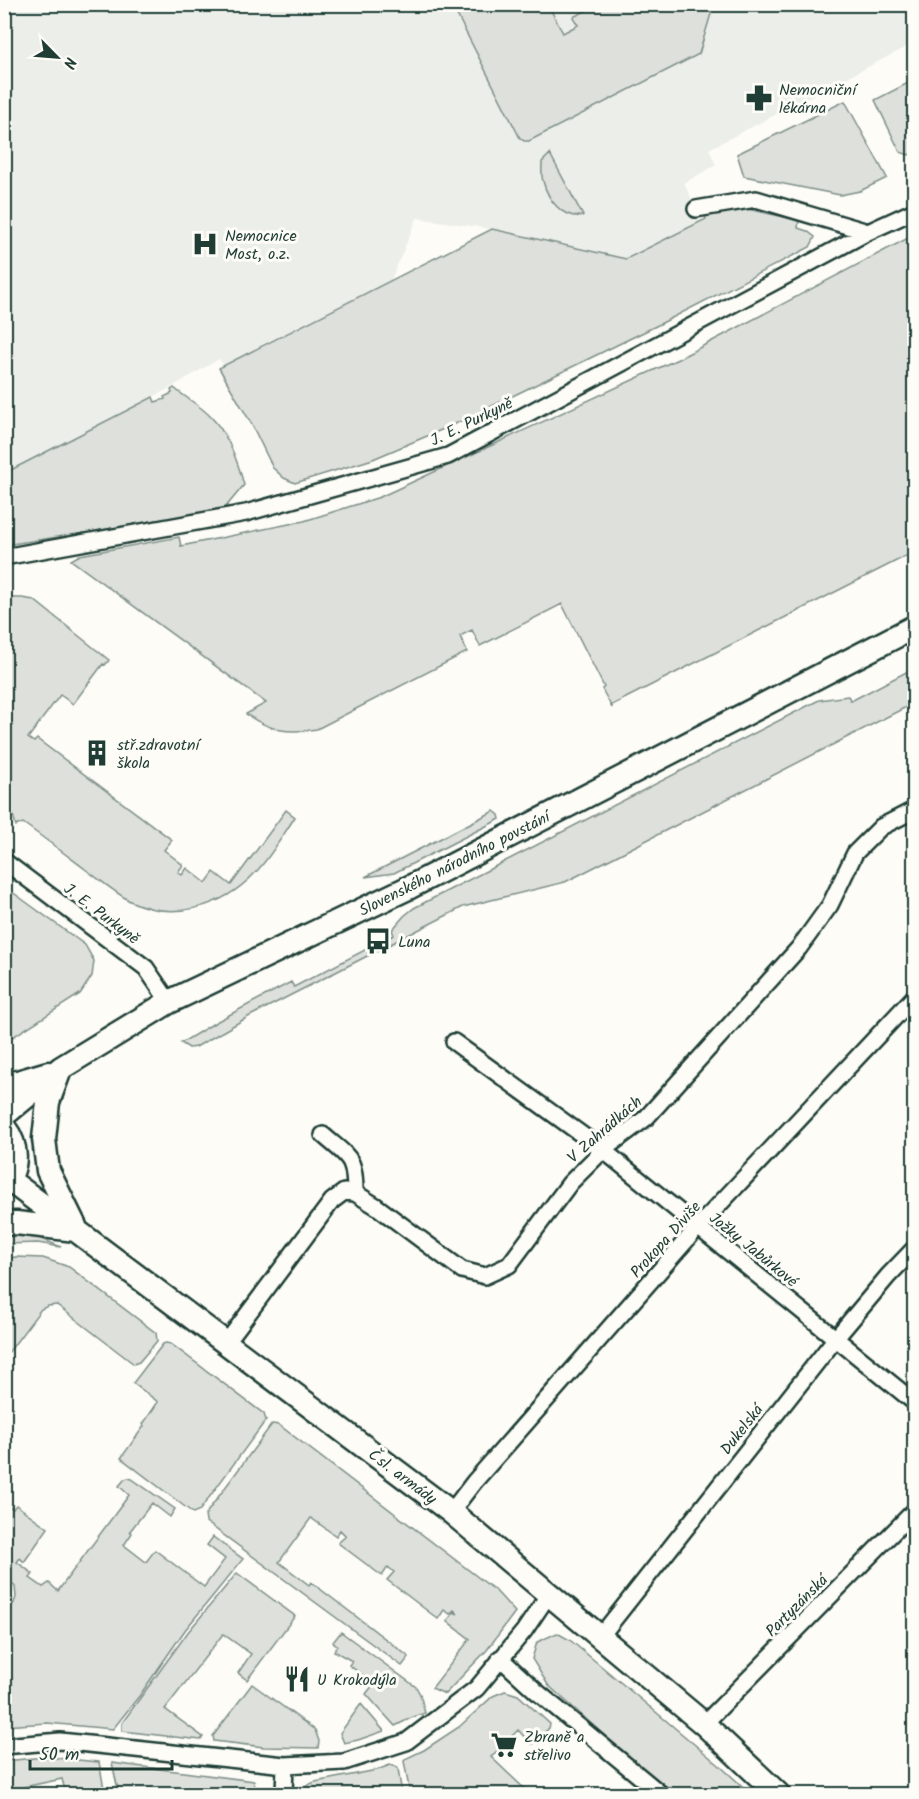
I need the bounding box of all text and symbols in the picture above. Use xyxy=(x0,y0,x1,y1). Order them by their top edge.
north arrow xyxy=(27,27,87,87)
text: N xyxy=(56,53,83,73)
place label: Nemocniční lékárna xyxy=(779,78,858,121)
pharmacy icon: Nemocniční lékárna xyxy=(744,83,774,113)
place label: Nemocnice Most, o.z. xyxy=(225,224,297,267)
hospital icon: Nemocnice Most, o.z. xyxy=(190,229,220,259)
street label: J. E. Purkyně xyxy=(426,391,518,453)
place label: stř.zdravotní škola xyxy=(117,733,201,776)
building icon: stř.zdravotní škola xyxy=(82,738,112,768)
street label: Slovenského národního povstání xyxy=(355,804,557,923)
street label: J. E. Purkyně xyxy=(58,877,145,952)
bus stop icon: Luna xyxy=(363,926,393,956)
place label: Luna xyxy=(398,930,430,955)
street label: V Zahrádkách xyxy=(562,1090,648,1170)
street label: Prokopa Diviše xyxy=(625,1196,708,1284)
street label: Jožky Jabůrkové xyxy=(703,1206,804,1294)
street label: Dukelská xyxy=(714,1398,771,1461)
street label: Čsl. armády xyxy=(362,1443,442,1512)
street label: Partyzánská xyxy=(760,1568,835,1643)
restaurant icon: U Krokodýla xyxy=(282,1664,312,1694)
place label: U Krokodýla xyxy=(317,1668,397,1693)
place label: Zbraně a střelivo xyxy=(524,1725,585,1768)
supermarket icon: Zbraně a střelivo xyxy=(489,1730,519,1760)
scale bar xyxy=(30,1733,172,1771)
text: 50 m xyxy=(39,1741,79,1770)

